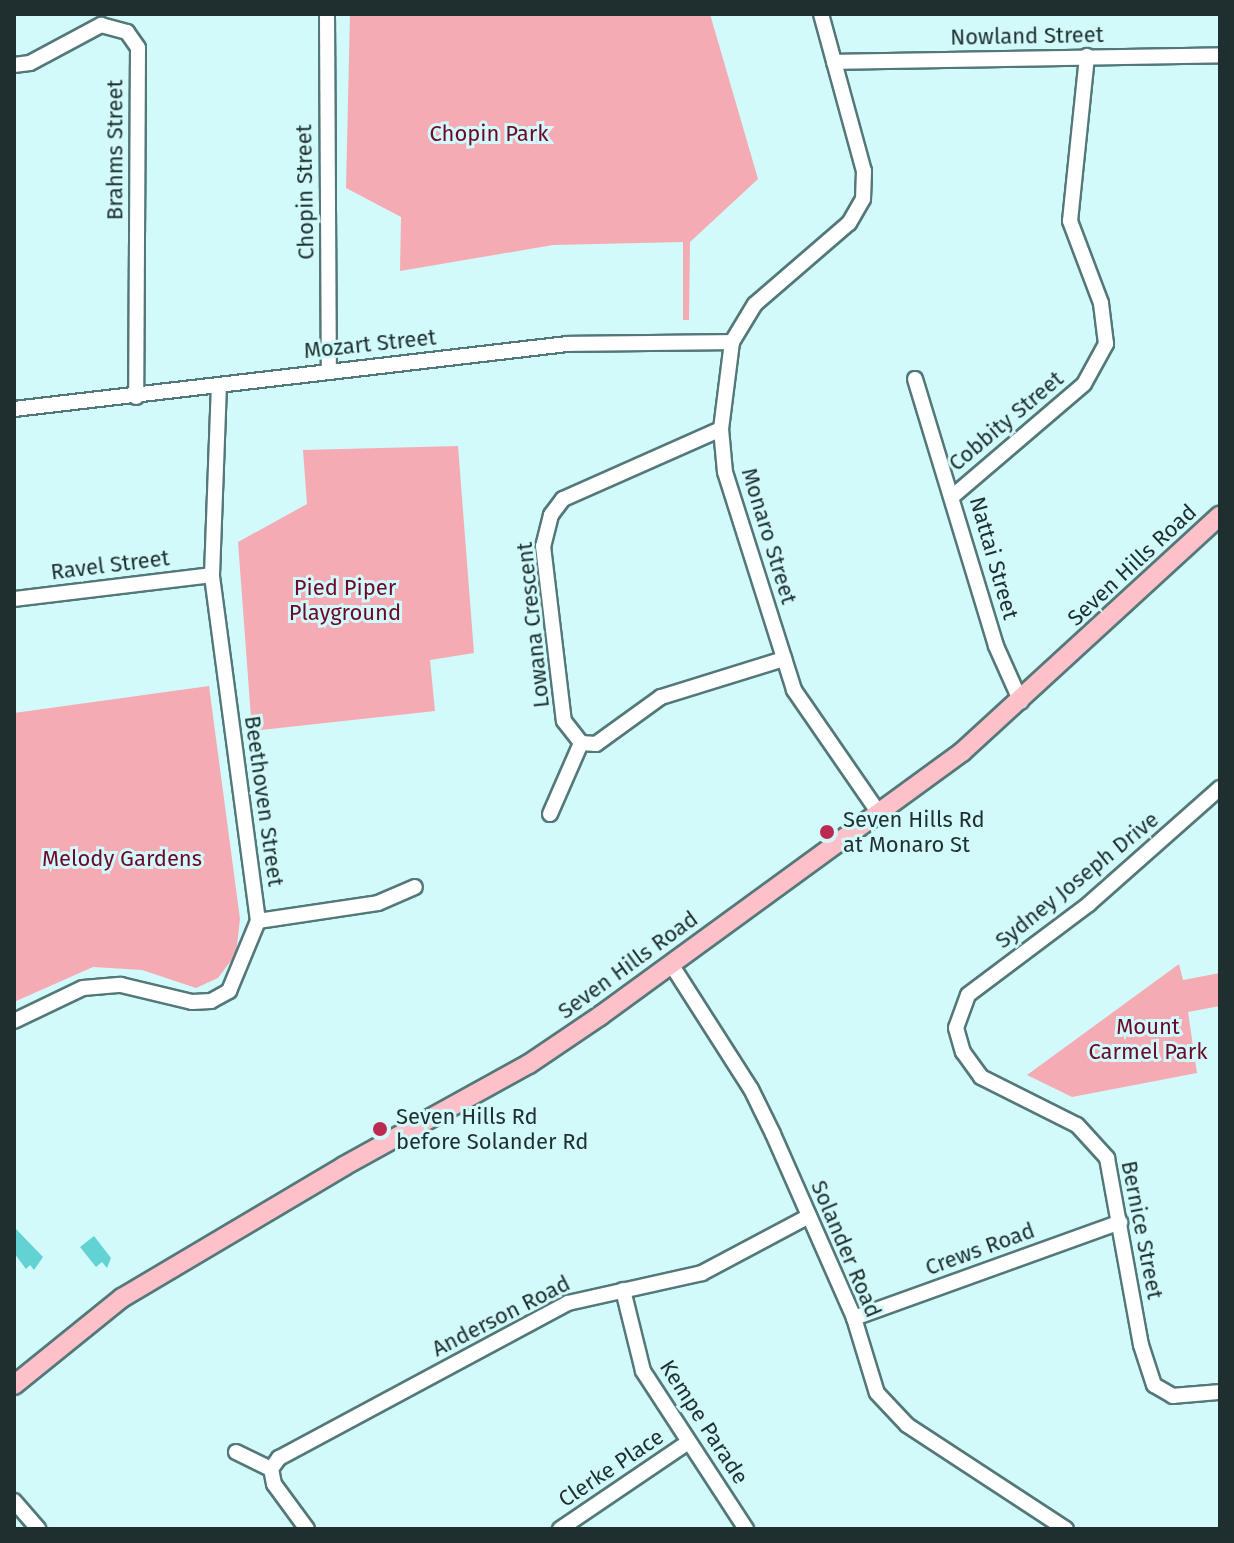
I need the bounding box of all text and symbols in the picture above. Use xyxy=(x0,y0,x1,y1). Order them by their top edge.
street label: Nowland Street xyxy=(950,21,1104,51)
street label: Brahms Street xyxy=(102,80,128,220)
park label: Chopin Park xyxy=(429,121,549,147)
street label: Chopin Street xyxy=(291,124,319,260)
street label: Mozart Street xyxy=(302,324,438,364)
street label: Cobbity Street xyxy=(943,365,1069,477)
street label: Monaro Street xyxy=(736,465,802,607)
street label: Nattai Street xyxy=(964,494,1024,622)
street label: Seven Hills Road xyxy=(1062,499,1202,631)
street label: Lowana Crescent xyxy=(511,541,555,709)
street label: Ravel Street xyxy=(49,545,171,585)
park label: Pied Piper Playground xyxy=(289,574,401,626)
street label: Beethoven Street xyxy=(239,714,289,888)
place label: Seven Hills Rd at Monaro St xyxy=(843,806,985,858)
street label: Sydney Joseph Drive xyxy=(990,806,1164,954)
marker: Seven Hills Rd at Monaro St xyxy=(818,823,836,841)
park label: Melody Gardens xyxy=(42,846,202,872)
street label: Seven Hills Road xyxy=(553,905,703,1025)
park label: Mount Carmel Park xyxy=(1089,1013,1207,1064)
place label: Seven Hills Rd before Solander Rd xyxy=(396,1103,588,1154)
marker: Seven Hills Rd before Solander Rd xyxy=(371,1120,389,1138)
street label: Bernice Street xyxy=(1116,1159,1168,1301)
street label: Solander Road xyxy=(805,1177,887,1321)
street label: Crews Road xyxy=(922,1217,1038,1281)
street label: Anderson Road xyxy=(428,1270,574,1362)
street label: Kempe Parade xyxy=(654,1355,754,1489)
street label: Clerke Place xyxy=(554,1423,668,1513)

